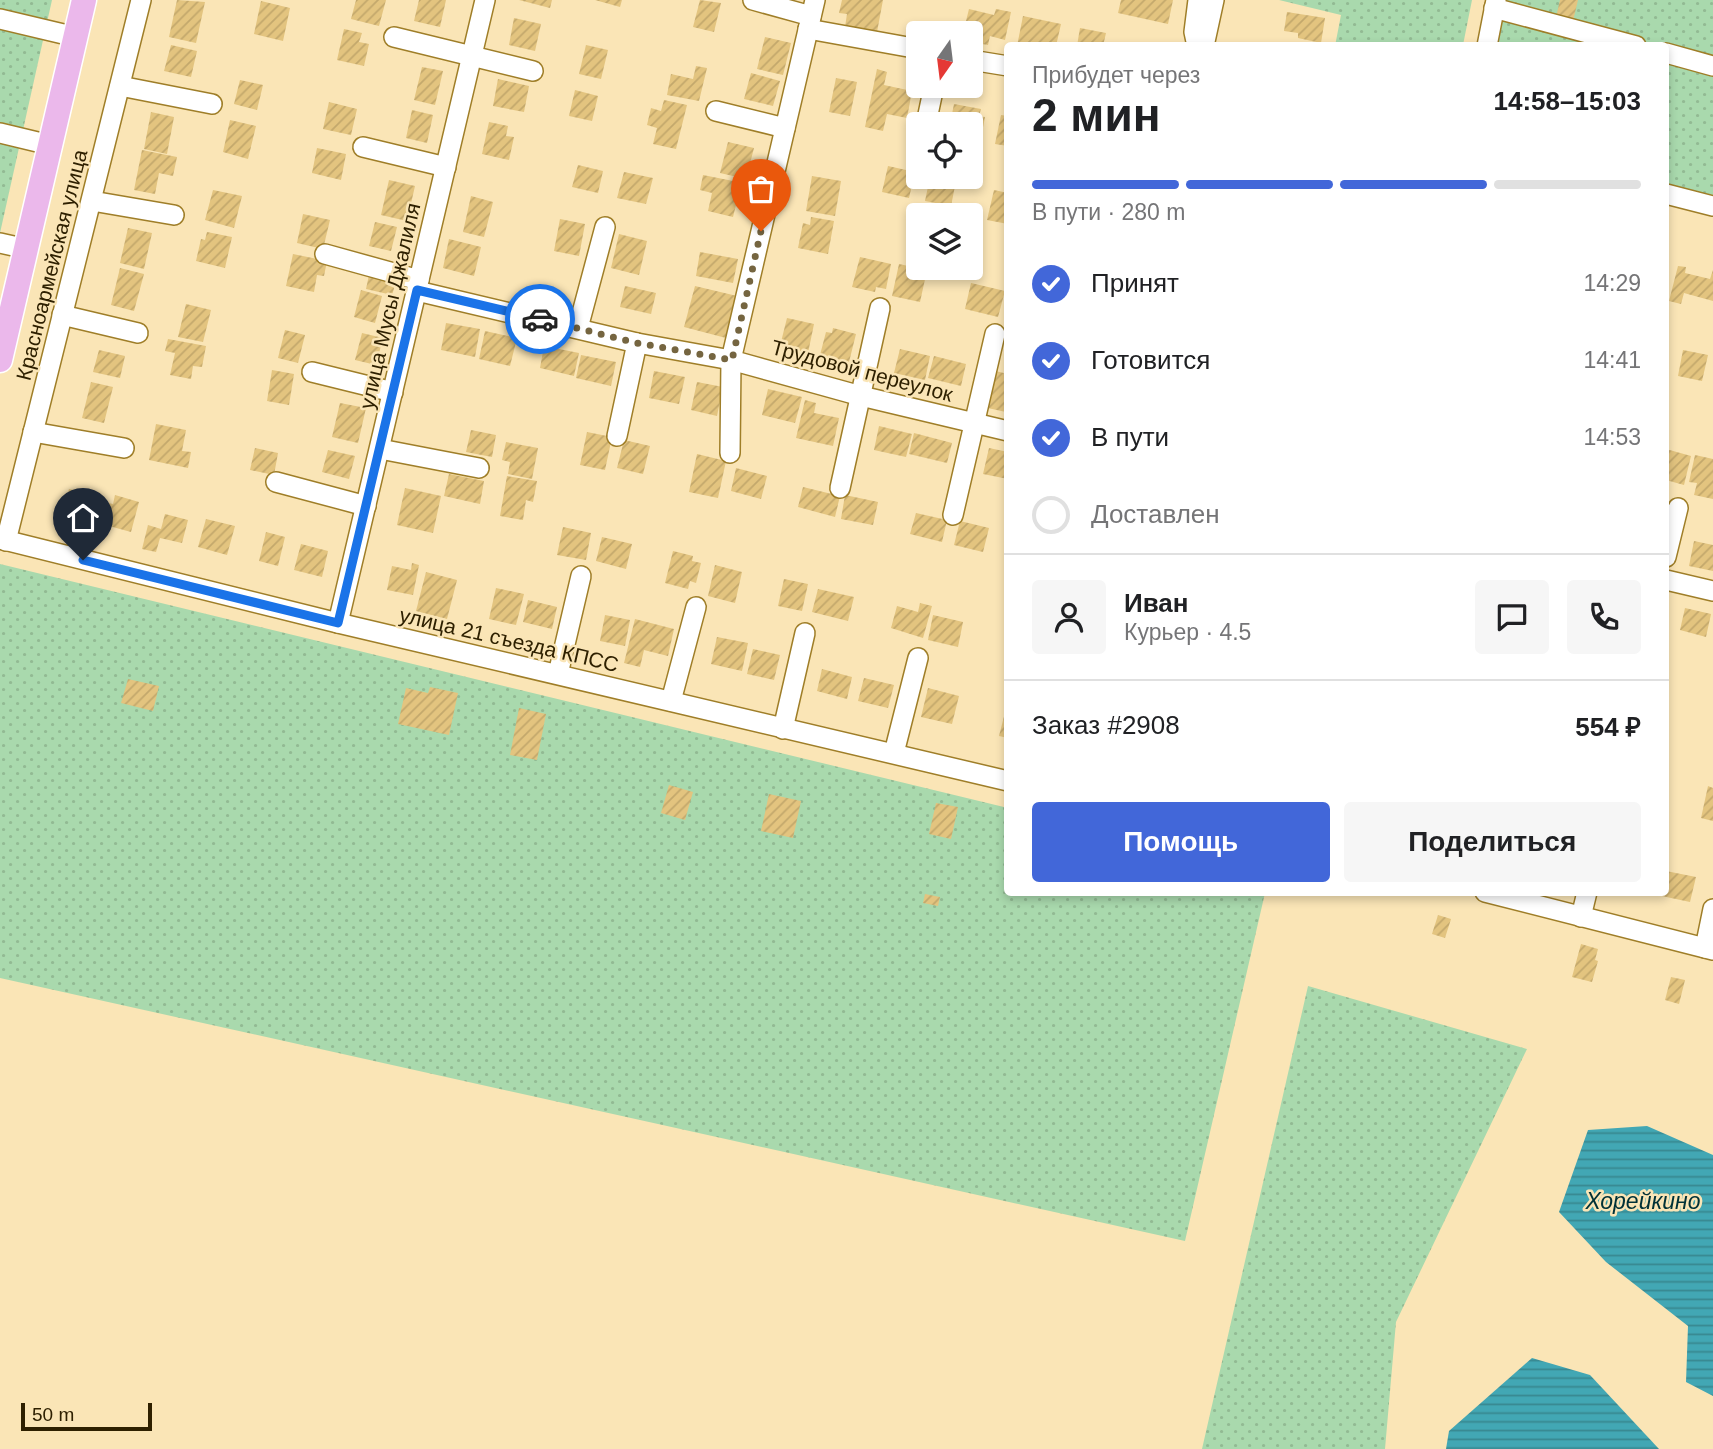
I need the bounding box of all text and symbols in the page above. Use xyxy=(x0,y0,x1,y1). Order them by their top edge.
north arrow xyxy=(906,21,984,98)
map controls xyxy=(906,21,983,280)
text: Прибудет через xyxy=(1032,62,1200,88)
text: 14:58–15:03 xyxy=(1494,86,1641,116)
text: 2 мин xyxy=(1032,89,1160,141)
button: locate xyxy=(906,112,983,189)
street label: Красноармейская улица xyxy=(12,147,91,383)
pin xyxy=(731,159,791,231)
icon: bag xyxy=(742,170,780,208)
text: В пути · 280 m xyxy=(1032,199,1185,225)
street label: улица Мусы Джалиля xyxy=(355,201,424,411)
button: layers xyxy=(906,203,983,280)
icon: check xyxy=(1032,265,1070,303)
text: Принят xyxy=(1091,268,1179,298)
text: 14:29 xyxy=(1583,270,1641,296)
courier xyxy=(505,284,575,354)
icon: car xyxy=(521,300,559,338)
street label: Трудовой переулок xyxy=(769,335,956,406)
icon: check xyxy=(1032,342,1070,380)
text: Готовится xyxy=(1091,345,1210,375)
text: 14:41 xyxy=(1583,347,1641,373)
icon: check xyxy=(1032,419,1070,457)
text: В пути xyxy=(1091,422,1169,452)
text: 14:53 xyxy=(1583,424,1641,450)
pin xyxy=(53,488,113,560)
icon: home xyxy=(64,499,102,537)
text: Доставлен xyxy=(1091,499,1220,529)
button: person xyxy=(1032,580,1106,654)
button: chat xyxy=(1475,580,1549,654)
button: phone xyxy=(1567,580,1641,654)
text: Иван xyxy=(1124,588,1189,618)
street label: улица 21 съезда КПСС xyxy=(397,603,621,676)
text: Курьер · 4.5 xyxy=(1124,619,1251,645)
text: Заказ #2908 xyxy=(1032,710,1180,740)
text: 554 ₽ xyxy=(1575,712,1641,742)
button: Помощь xyxy=(1032,802,1330,882)
button: Поделиться xyxy=(1344,802,1641,882)
water label: Хорейкино xyxy=(1584,1188,1701,1214)
scale bar xyxy=(21,1400,152,1432)
text: 50 m xyxy=(32,1404,74,1425)

